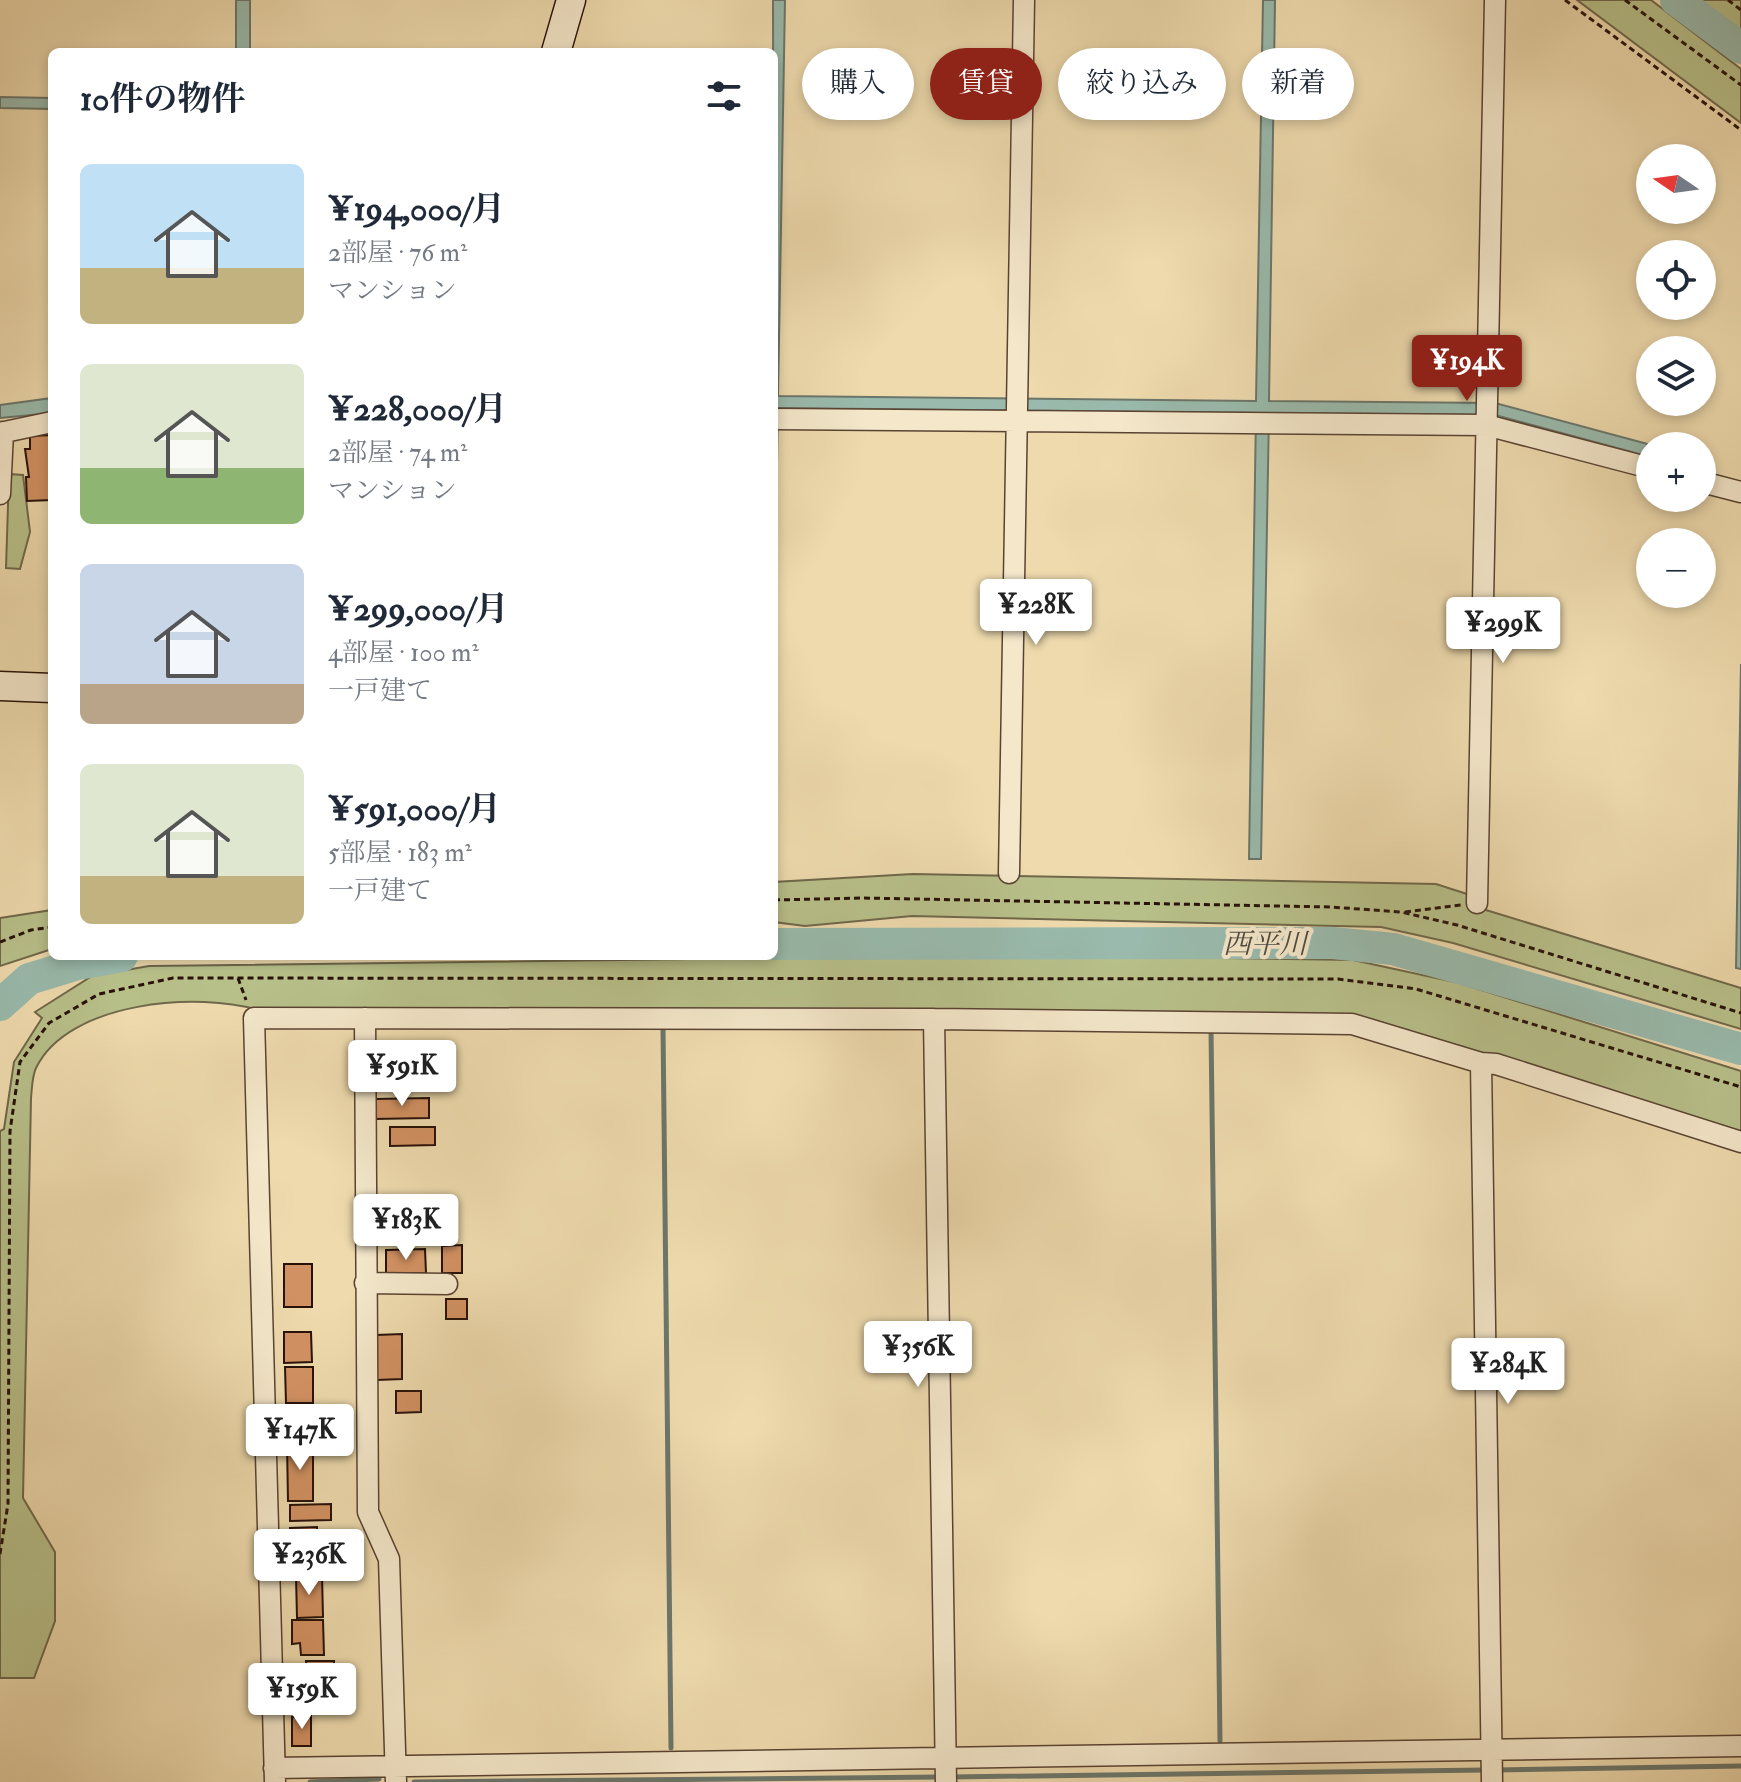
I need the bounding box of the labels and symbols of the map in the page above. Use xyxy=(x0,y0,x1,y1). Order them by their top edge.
north arrow xyxy=(1636,144,1716,224)
pin: ¥194K xyxy=(1411,335,1523,403)
pin: ¥228K xyxy=(980,579,1092,647)
pin: ¥299K xyxy=(1447,597,1559,665)
water label: 西平川 xyxy=(1223,927,1310,962)
pin: ¥591K xyxy=(346,1040,458,1108)
pin: ¥183K xyxy=(350,1194,462,1262)
pin: ¥356K xyxy=(862,1321,974,1389)
pin: ¥284K xyxy=(1452,1338,1564,1406)
pin: ¥147K xyxy=(244,1404,356,1472)
pin: ¥236K xyxy=(253,1529,365,1597)
pin: ¥159K xyxy=(246,1663,358,1731)

